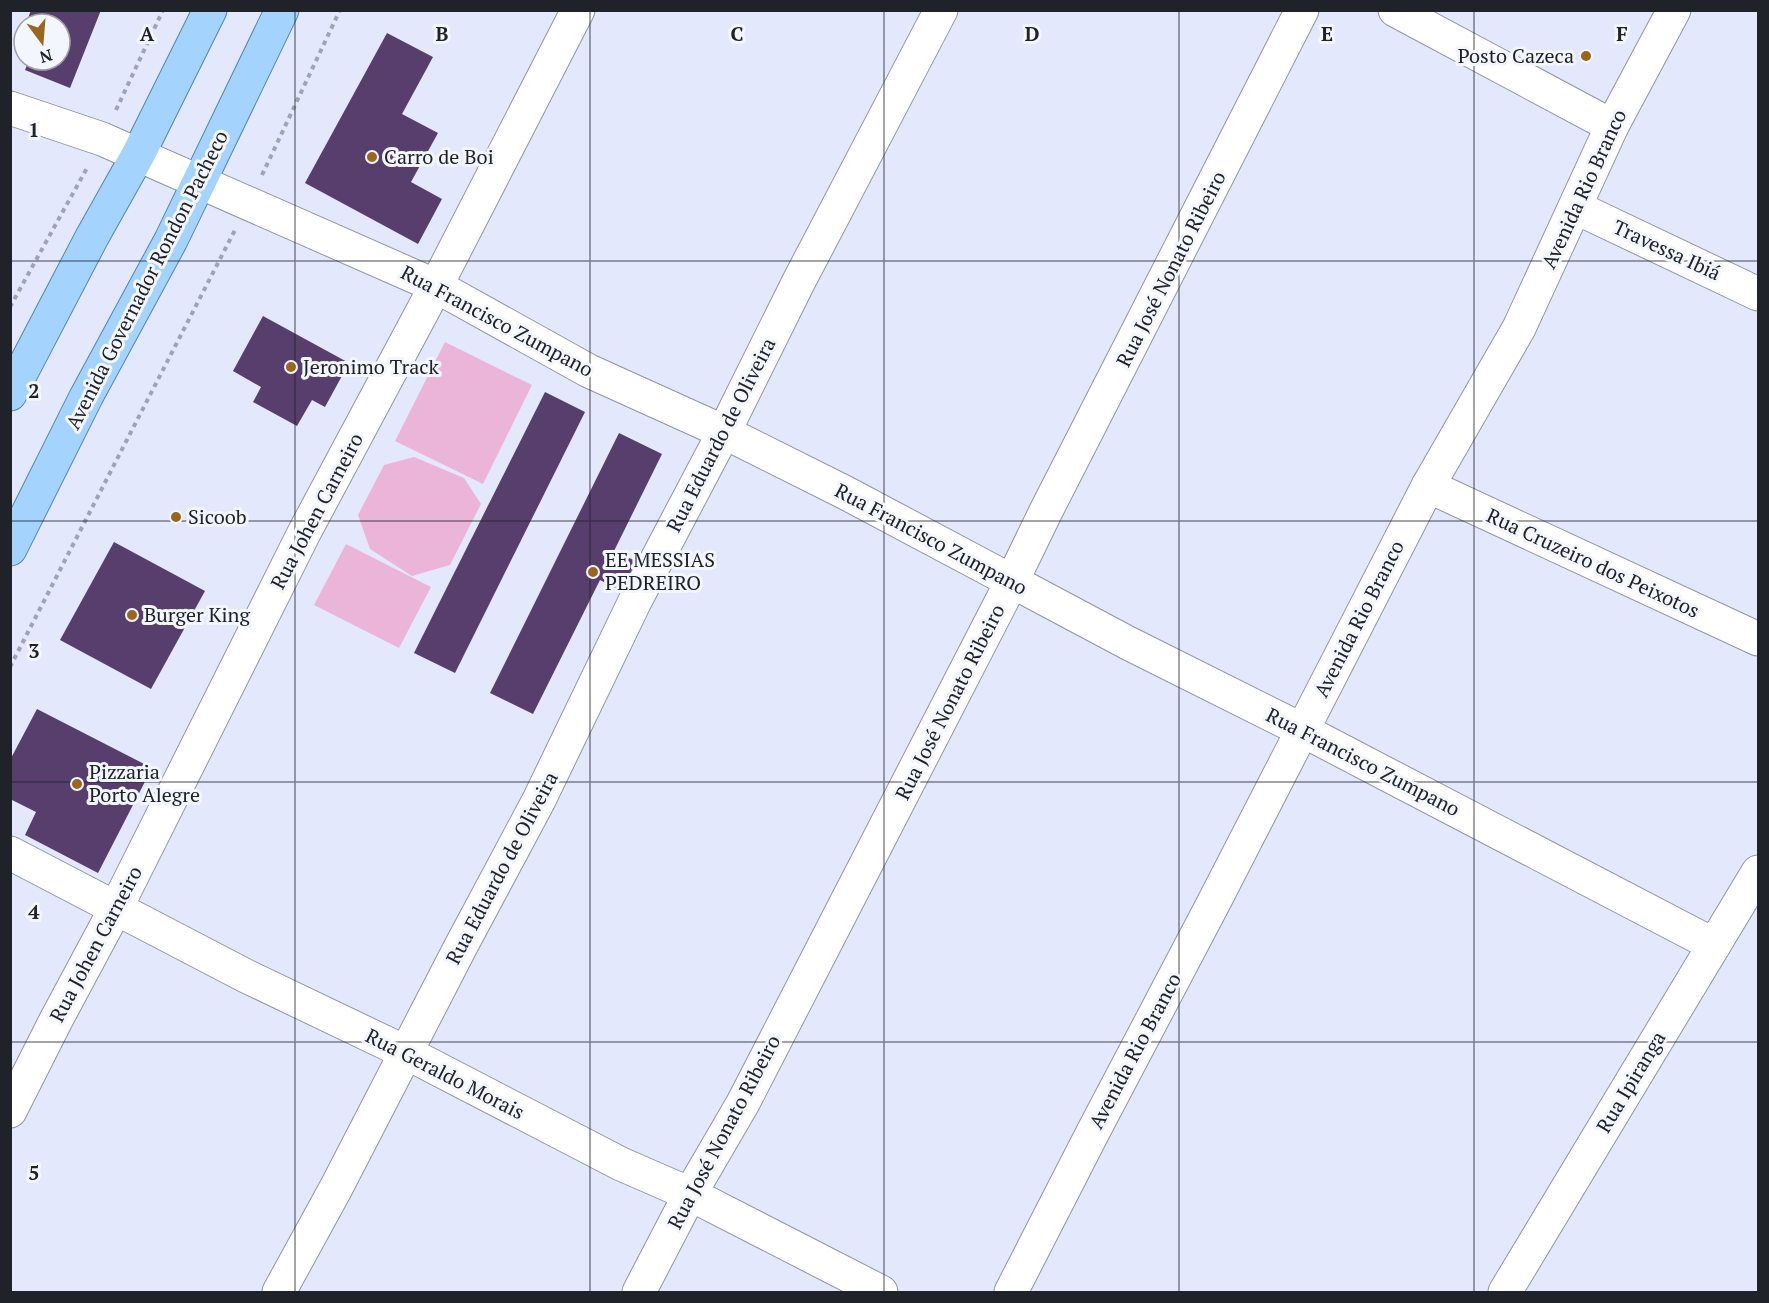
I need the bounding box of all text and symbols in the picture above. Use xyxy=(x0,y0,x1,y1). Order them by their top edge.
north arrow xyxy=(12,12,72,72)
text: A xyxy=(140,20,155,47)
text: B xyxy=(436,20,449,47)
text: C xyxy=(730,20,744,47)
text: D xyxy=(1025,20,1039,47)
text: E xyxy=(1321,20,1333,47)
text: F xyxy=(1616,20,1628,47)
place label: Posto Cazeca xyxy=(1458,42,1574,69)
text: N xyxy=(37,44,55,69)
marker: Posto Cazeca xyxy=(1579,49,1593,63)
street label: Avenida Rio Branco xyxy=(1535,105,1632,273)
text: 1 xyxy=(28,116,40,143)
street label: Avenida Governador Rondon Pacheco xyxy=(59,126,234,434)
place label: Carro de Boi xyxy=(384,143,494,170)
marker: Carro de Boi xyxy=(365,150,379,164)
street label: Rua José Nonato Ribeiro xyxy=(1109,166,1232,371)
street label: Travessa Ibiá xyxy=(1609,213,1725,286)
street label: Rua Francisco Zumpano xyxy=(396,258,598,383)
street label: Rua Eduardo de Oliveira xyxy=(660,333,781,537)
place label: Jeronimo Track xyxy=(303,353,440,380)
marker: Jeronimo Track xyxy=(284,360,298,374)
text: 2 xyxy=(28,377,40,404)
street label: Rua Johen Carneiro xyxy=(264,428,369,593)
street label: Rua Francisco Zumpano xyxy=(830,476,1032,601)
street label: Rua Cruzeiro dos Peixotos xyxy=(1483,501,1704,624)
place label: Sicoob xyxy=(188,503,247,530)
marker: Sicoob xyxy=(169,510,183,524)
street label: Avenida Rio Branco xyxy=(1307,536,1410,702)
place label: EE MESSIAS PEDREIRO xyxy=(605,546,715,596)
marker: EE MESSIAS PEDREIRO xyxy=(586,565,600,579)
street label: Rua José Nonato Ribeiro xyxy=(888,599,1011,804)
place label: Burger King xyxy=(144,601,250,628)
marker: Burger King xyxy=(125,608,139,622)
text: 3 xyxy=(28,637,40,664)
street label: Rua Francisco Zumpano xyxy=(1262,701,1465,822)
place label: Pizzaria Porto Alegre xyxy=(89,758,200,808)
street label: Rua Eduardo de Oliveira xyxy=(439,767,564,969)
marker: Pizzaria Porto Alegre xyxy=(70,777,84,791)
street label: Rua Johen Carneiro xyxy=(43,861,148,1026)
text: 4 xyxy=(28,898,40,925)
street label: Avenida Rio Branco xyxy=(1082,968,1187,1133)
street label: Rua Geraldo Morais xyxy=(361,1022,529,1125)
street label: Rua Ipiranga xyxy=(1590,1026,1671,1137)
street label: Rua José Nonato Ribeiro xyxy=(661,1030,786,1234)
text: 5 xyxy=(28,1159,40,1186)

